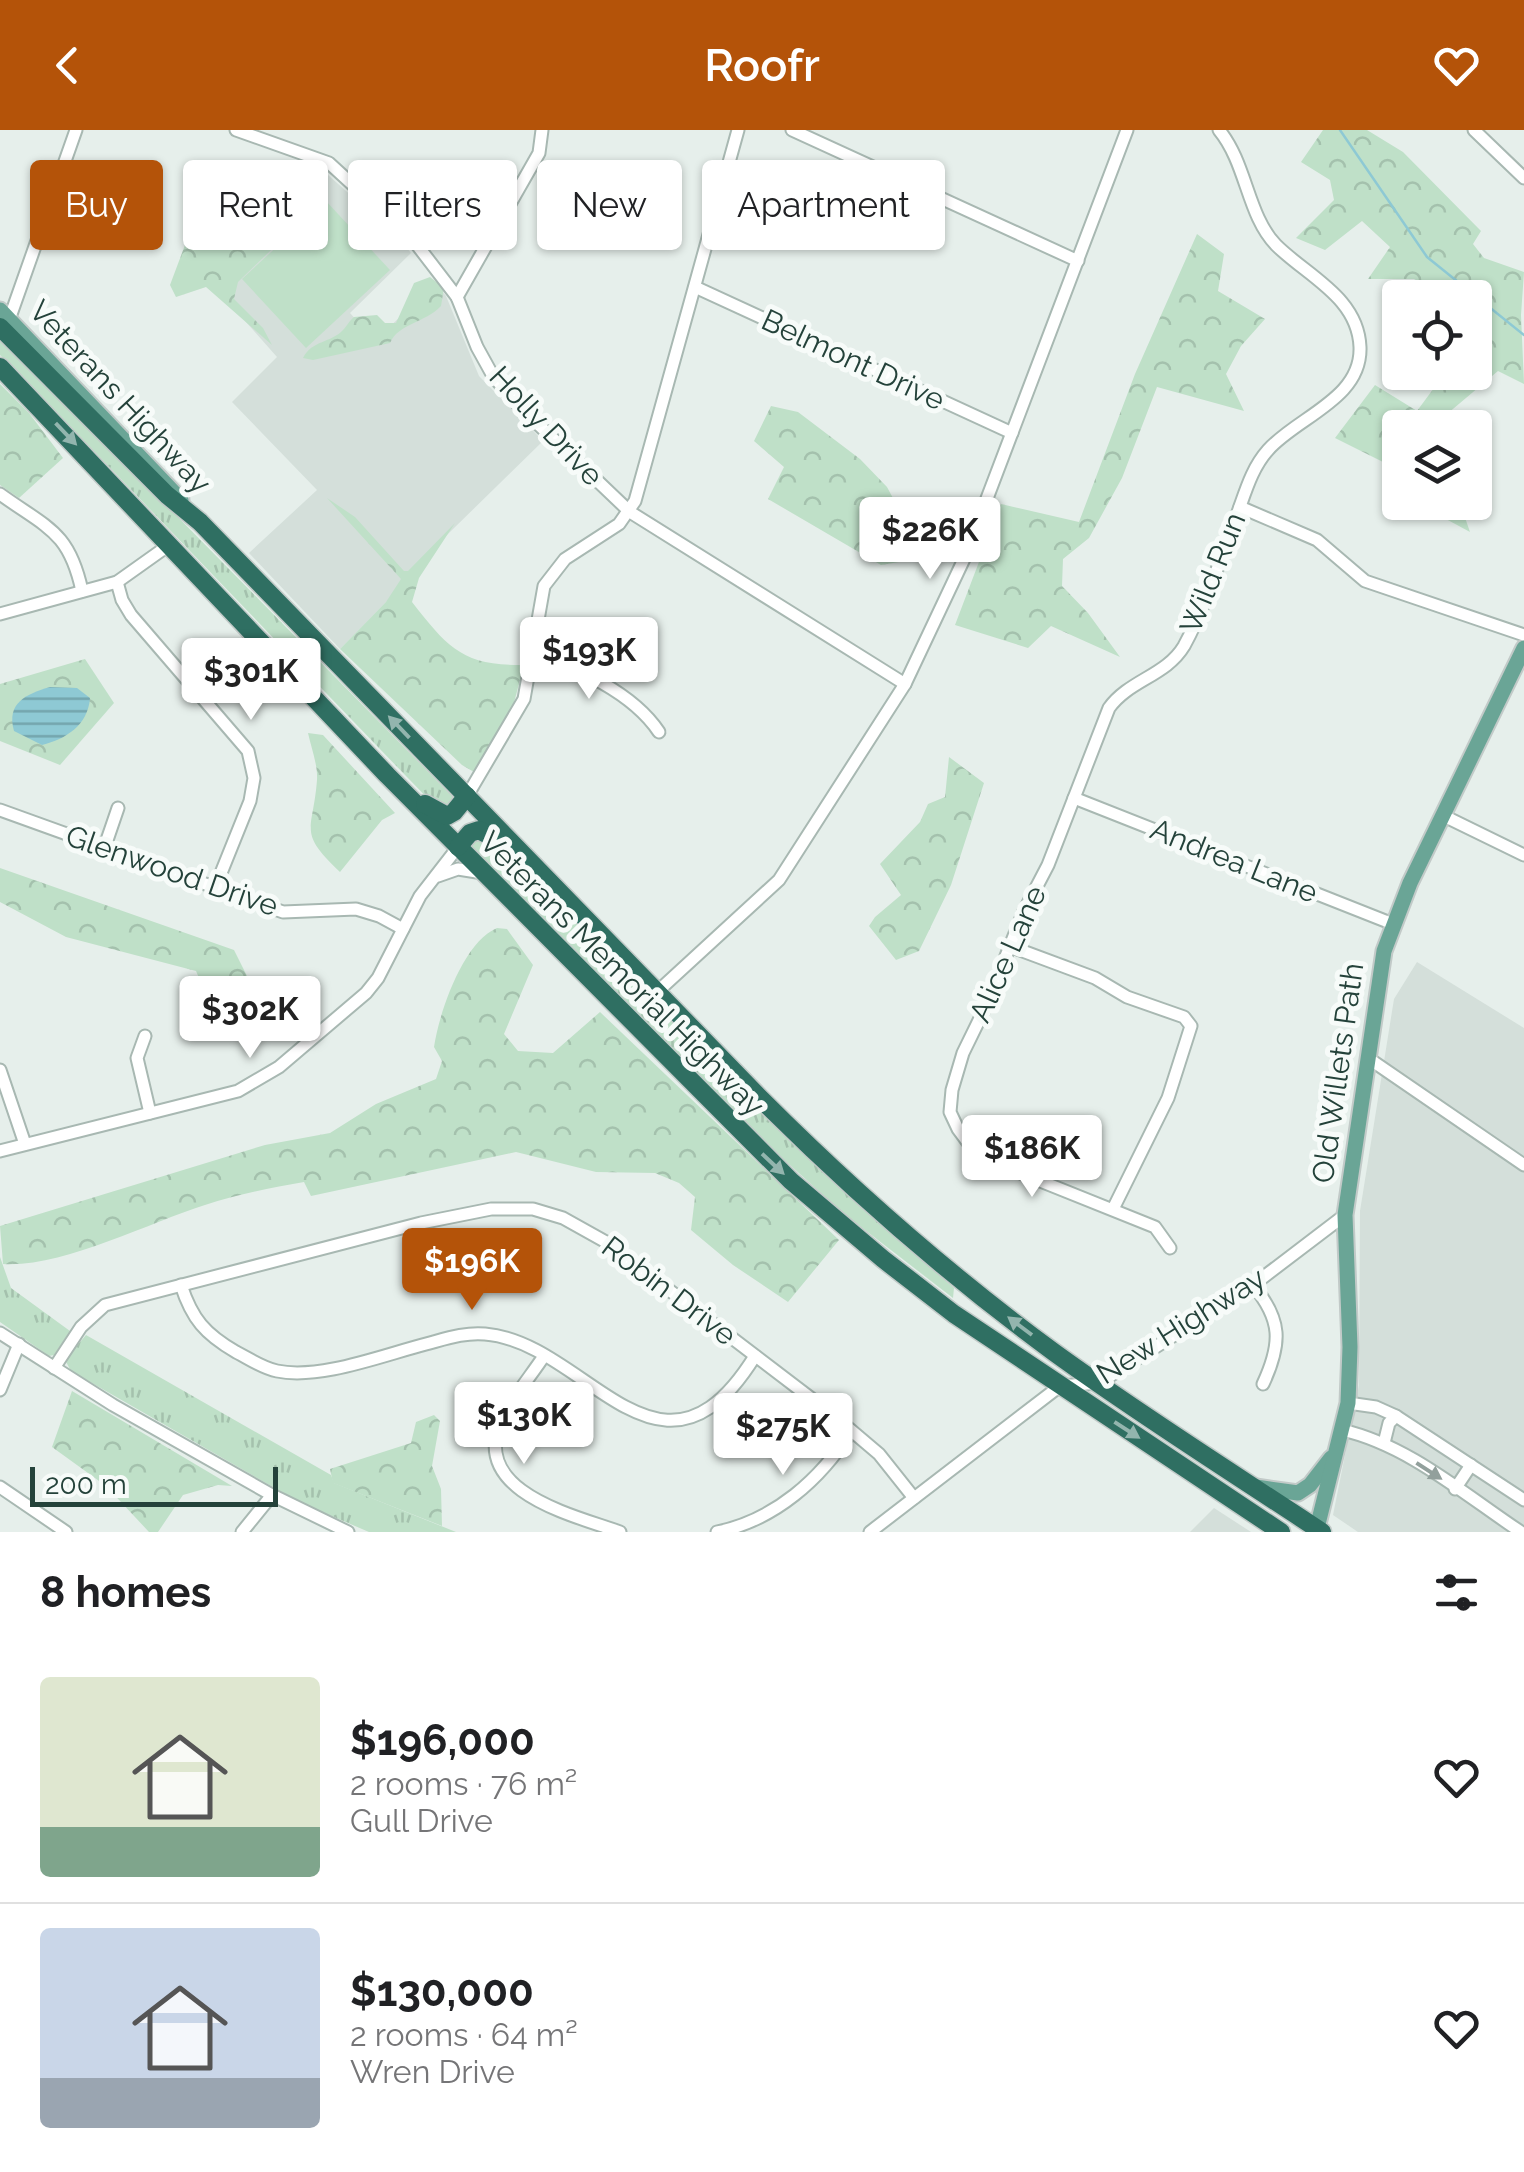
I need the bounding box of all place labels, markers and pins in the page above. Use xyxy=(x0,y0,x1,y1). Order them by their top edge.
pin: $226K xyxy=(860,497,1000,582)
pin: $193K xyxy=(519,617,659,702)
pin: $301K xyxy=(181,638,321,723)
pin: $302K xyxy=(180,976,320,1061)
pin: $186K xyxy=(962,1115,1102,1200)
pin: $196K xyxy=(402,1228,542,1313)
pin: $130K xyxy=(454,1382,594,1467)
pin: $275K xyxy=(713,1393,853,1478)

